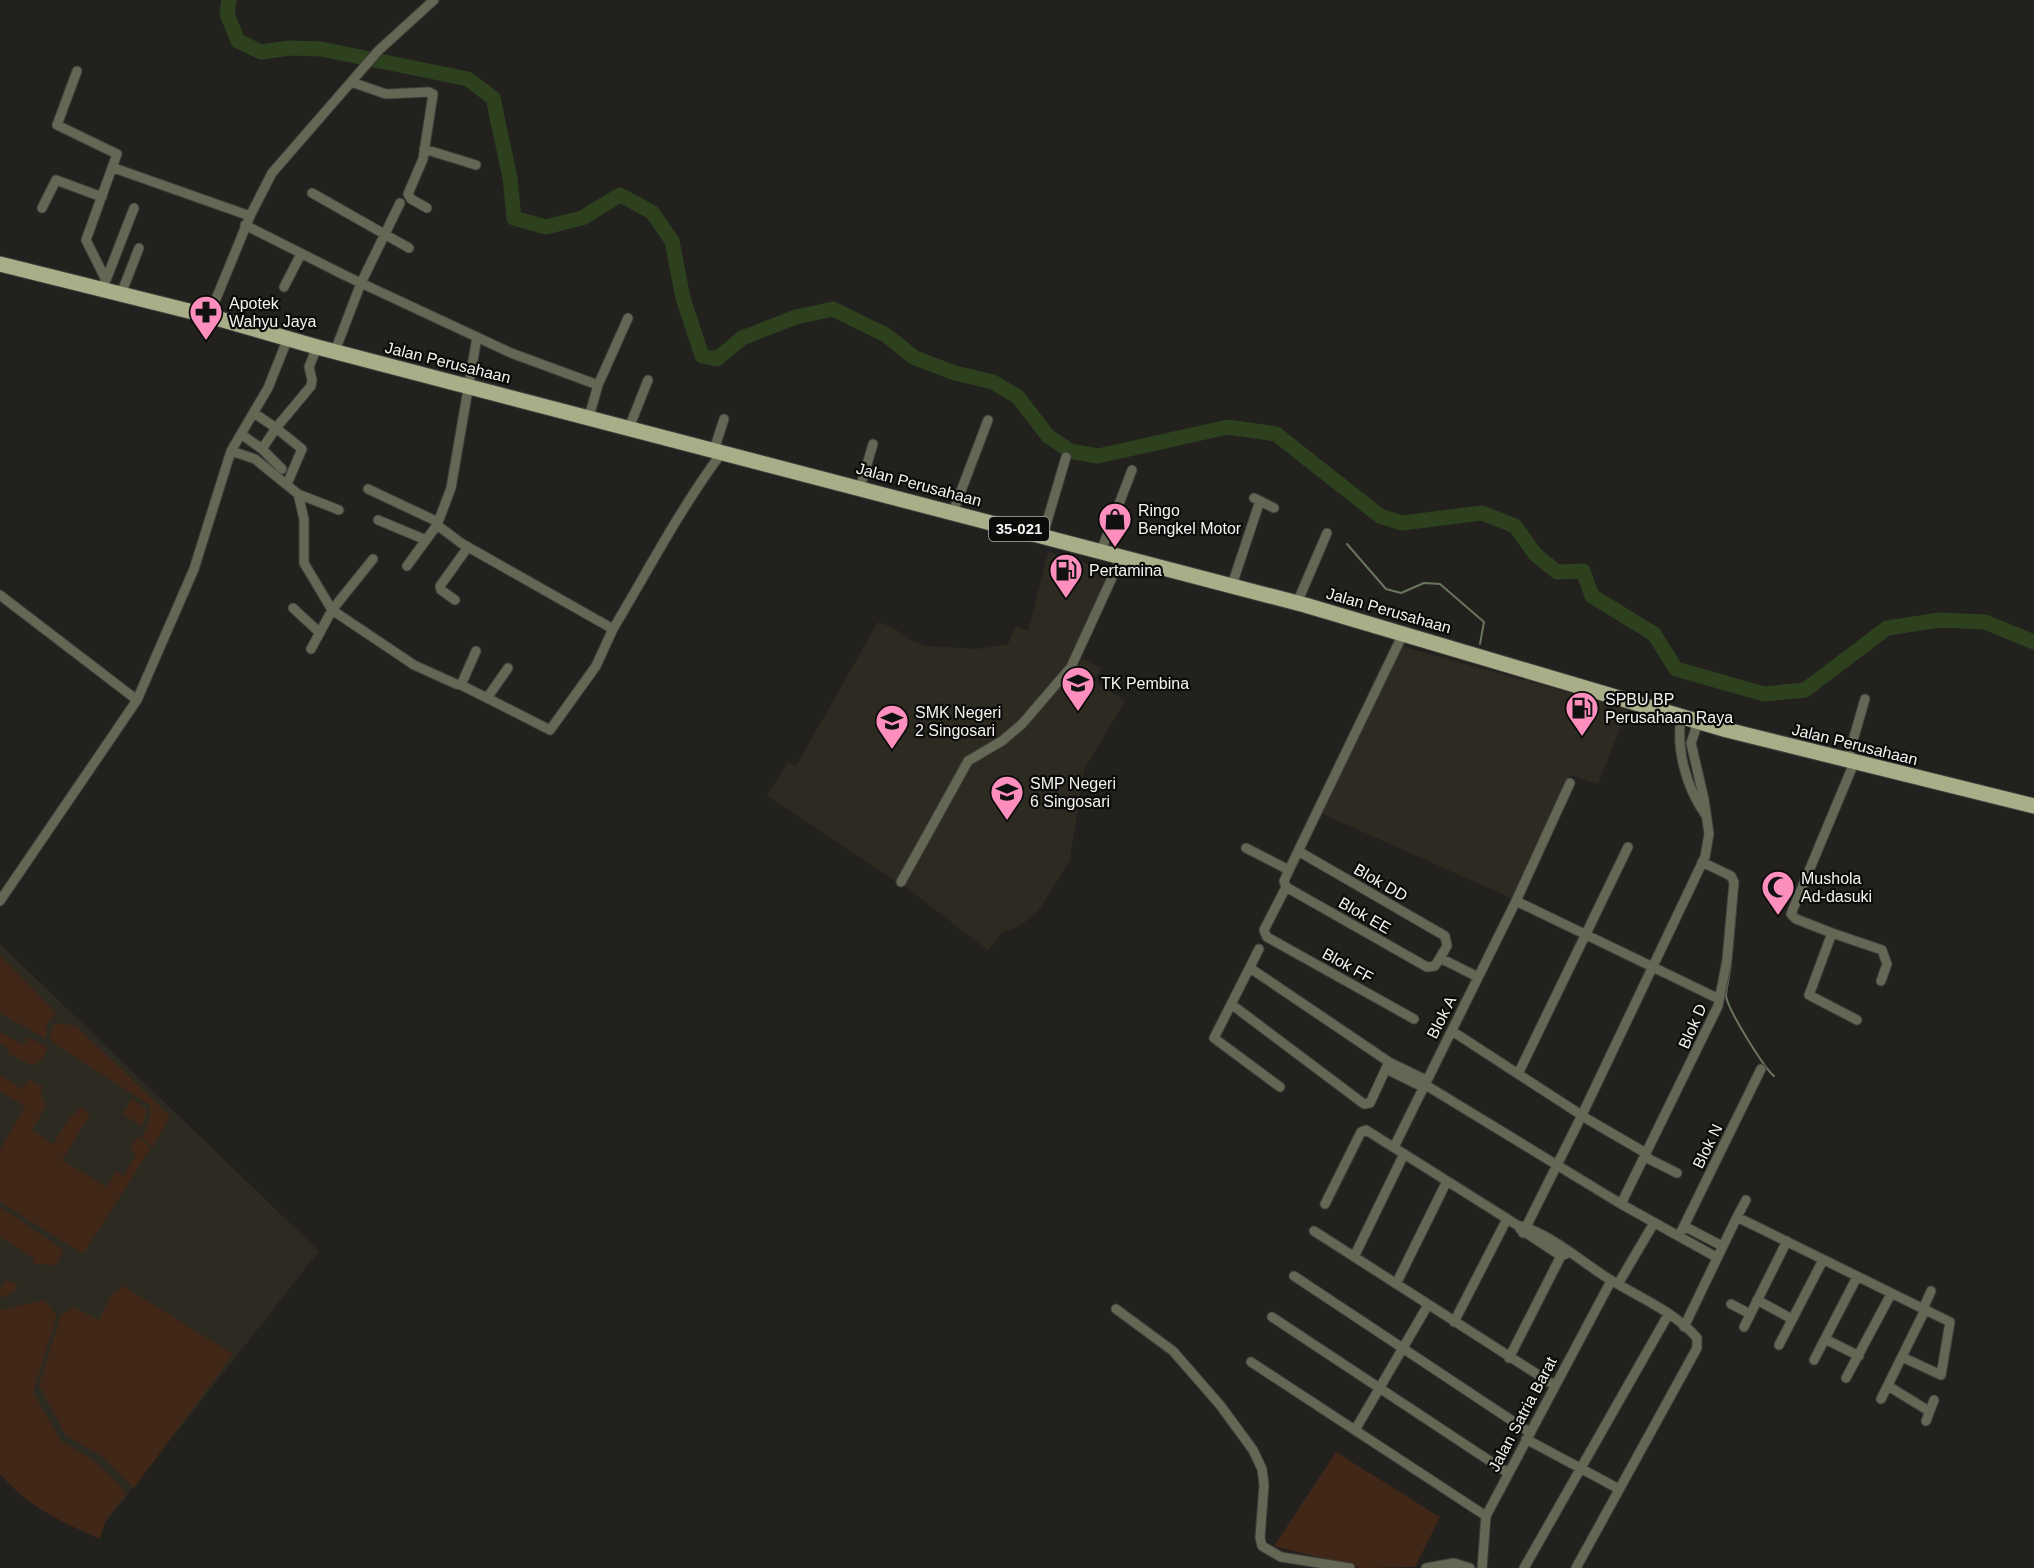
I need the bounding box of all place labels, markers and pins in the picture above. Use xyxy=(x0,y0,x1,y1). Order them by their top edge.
pharmacy icon: Apotek Wahyu Jaya xyxy=(188,294,224,341)
place label: Apotek Wahyu Jaya xyxy=(229,295,317,330)
shop icon: Ringo Bengkel Motor xyxy=(1097,501,1133,548)
place label: Ringo Bengkel Motor xyxy=(1138,502,1242,537)
fuel station icon: Pertamina xyxy=(1048,552,1084,599)
place label: Pertamina xyxy=(1089,562,1162,579)
school or university icon: TK Pembina xyxy=(1060,665,1096,712)
place label: TK Pembina xyxy=(1101,675,1189,692)
fuel station icon: SPBU BP Perusahaan Raya xyxy=(1564,690,1600,737)
place label: SPBU BP Perusahaan Raya xyxy=(1605,691,1733,726)
school or university icon: SMK Negeri 2 Singosari xyxy=(874,703,910,750)
place label: SMK Negeri 2 Singosari xyxy=(915,704,1001,739)
school or university icon: SMP Negeri 6 Singosari xyxy=(989,774,1025,821)
place label: SMP Negeri 6 Singosari xyxy=(1030,775,1116,810)
mosque icon: Mushola Ad-dasuki xyxy=(1760,869,1796,916)
place label: Mushola Ad-dasuki xyxy=(1801,870,1872,905)

